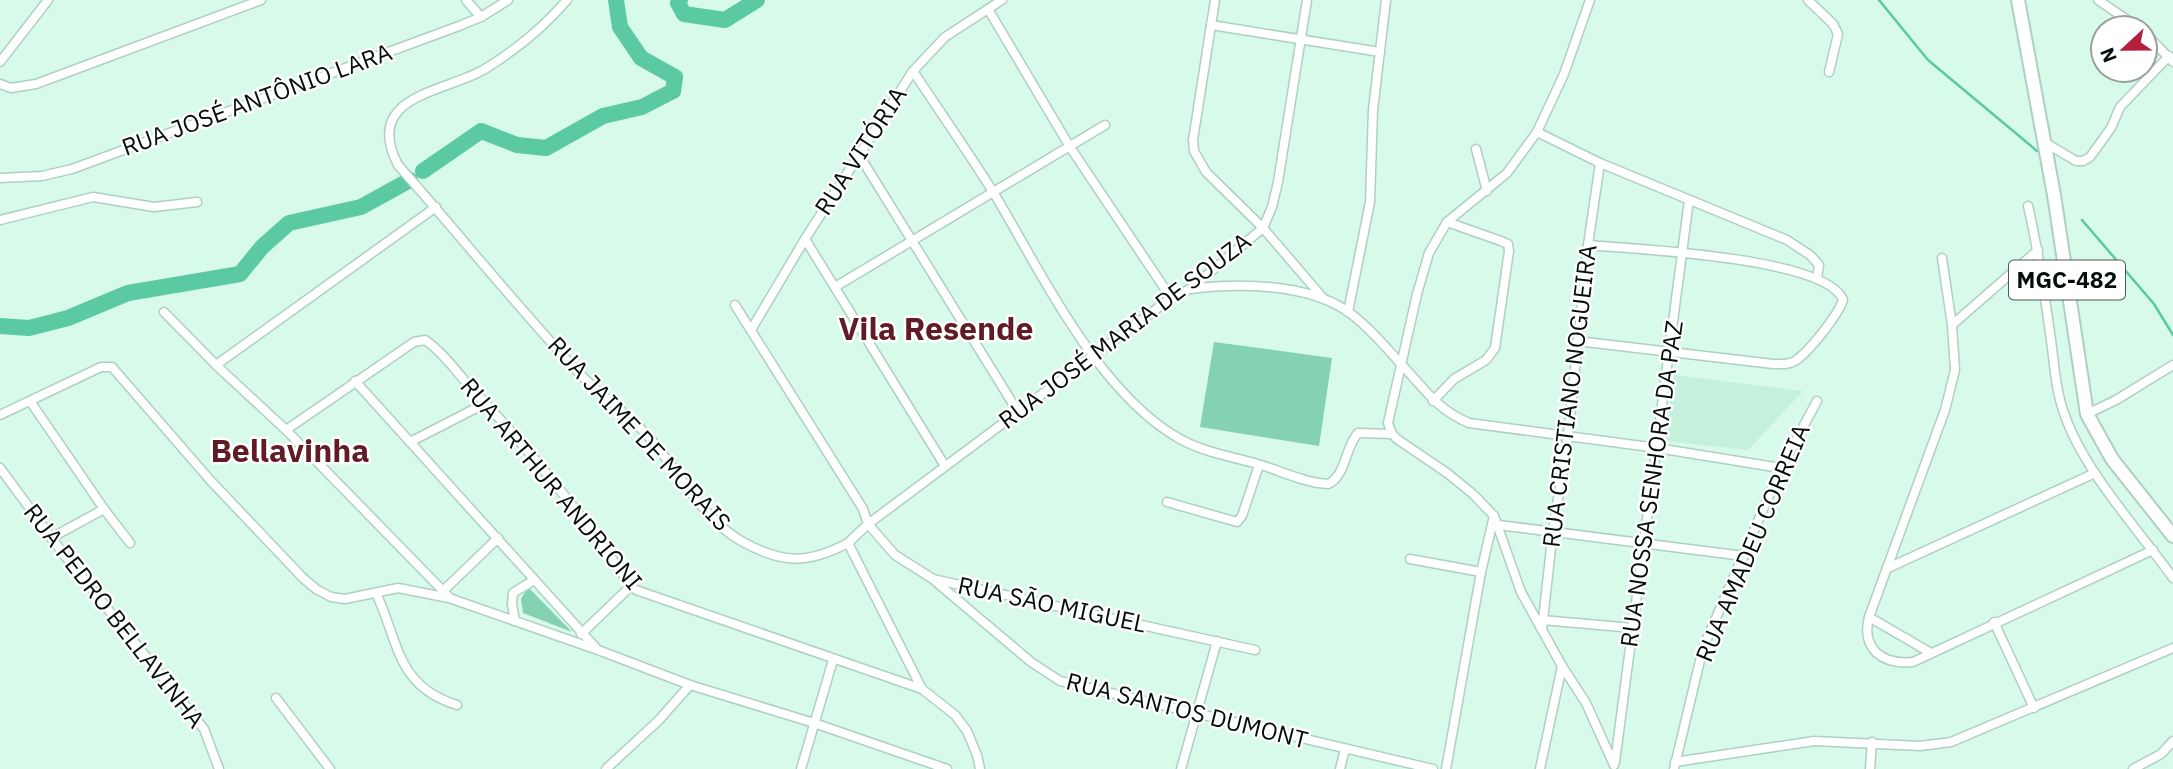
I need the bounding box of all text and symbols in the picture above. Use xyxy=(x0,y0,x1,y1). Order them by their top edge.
north arrow xyxy=(2089,14,2159,84)
street label: RUA JOSÉ ANTÔNIO LARA xyxy=(117,35,396,163)
text: N xyxy=(2095,44,2122,66)
street label: RUA VITÓRIA xyxy=(807,80,914,221)
street label: RUA JOSÉ MARIA DE SOUZA xyxy=(992,225,1257,436)
street label: RUA CRISTIANO NOGUEIRA xyxy=(1535,243,1603,549)
road number: MGC-482 xyxy=(2009,260,2125,300)
district label: Vila Resende xyxy=(838,307,1034,349)
street label: RUA NOSSA SENHORA DA PAZ xyxy=(1612,318,1690,649)
street label: RUA JAIME DE MORAIS xyxy=(541,329,738,537)
street label: RUA ARTHUR ANDRIONI xyxy=(454,371,650,596)
street label: RUA AMADEU CORREIA xyxy=(1687,419,1817,667)
district label: Bellavinha xyxy=(210,429,370,471)
street label: RUA PEDRO BELLAVINHA xyxy=(17,497,213,734)
street label: RUA SÃO MIGUEL xyxy=(955,568,1149,640)
street label: RUA SANTOS DUMONT xyxy=(1063,665,1312,756)

